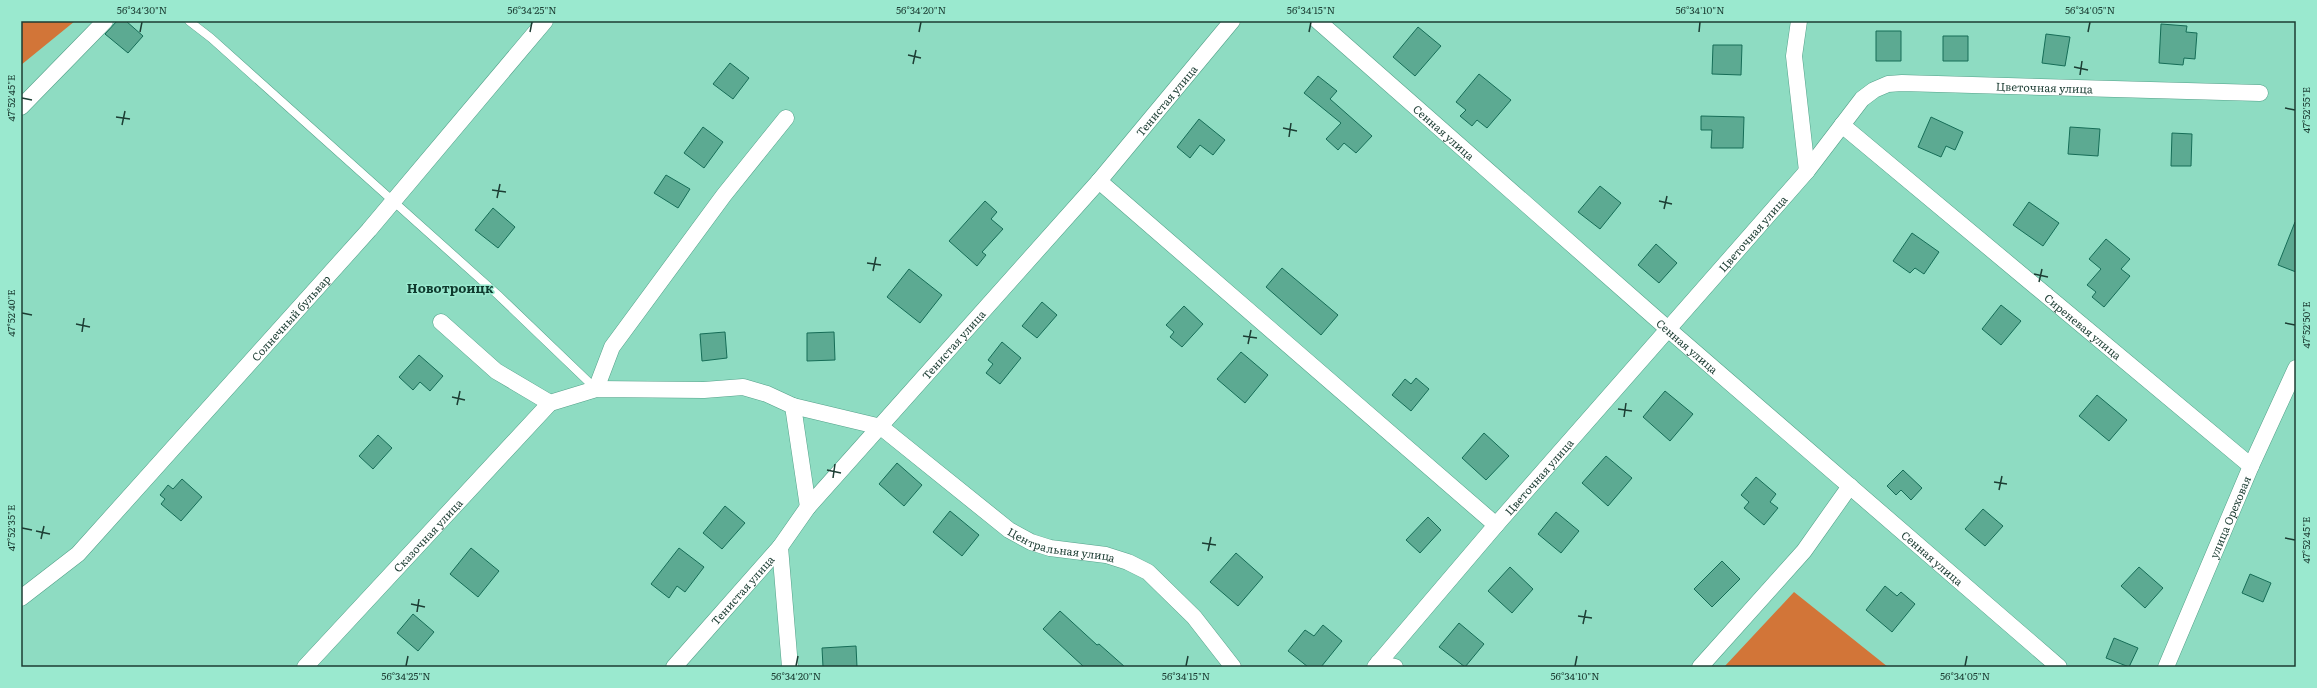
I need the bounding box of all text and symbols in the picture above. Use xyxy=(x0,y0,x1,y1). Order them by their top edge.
text: 56°34'30"N xyxy=(117,2,167,17)
text: 56°34'25"N xyxy=(507,2,557,17)
text: 56°34'20"N xyxy=(896,2,946,17)
text: 56°34'15"N xyxy=(1287,2,1335,17)
text: 56°34'10"N xyxy=(1675,2,1725,17)
text: 56°34'05"N xyxy=(2065,2,2115,17)
street label: Тенистая улица xyxy=(1132,61,1201,139)
text: 47°52'45"E xyxy=(3,75,18,121)
street label: Цветочная улица xyxy=(1996,78,2093,96)
text: 47°52'55"E xyxy=(2298,87,2313,133)
street label: Сенная улица xyxy=(1410,101,1478,163)
street label: Цветочная улица xyxy=(1714,191,1790,275)
street label: Солнечный бульвар xyxy=(247,271,334,364)
district label: Новотроицк xyxy=(407,278,494,297)
text: 47°52'40"E xyxy=(3,289,18,337)
street label: Сиреневая улица xyxy=(2041,289,2125,363)
text: 47°52'50"E xyxy=(2298,301,2313,349)
street label: Тенистая улица xyxy=(918,306,989,383)
street label: Сенная улица xyxy=(1653,315,1722,377)
street label: Цветочная улица xyxy=(1500,435,1577,518)
street label: улица Ореховая xyxy=(2205,473,2254,561)
street label: Сказочная улица xyxy=(389,495,466,575)
text: 47°52'35"E xyxy=(3,505,18,551)
text: 47°52'45"E xyxy=(2298,517,2313,563)
street label: Центральная улица xyxy=(1005,523,1117,565)
street label: Сенная улица xyxy=(1898,527,1967,589)
street label: Тенистая улица xyxy=(707,551,778,628)
text: 56°34'25"N xyxy=(381,668,431,683)
text: 56°34'20"N xyxy=(771,668,821,683)
text: 56°34'15"N xyxy=(1162,668,1210,683)
text: 56°34'10"N xyxy=(1550,668,1600,683)
text: 56°34'05"N xyxy=(1940,668,1990,683)

